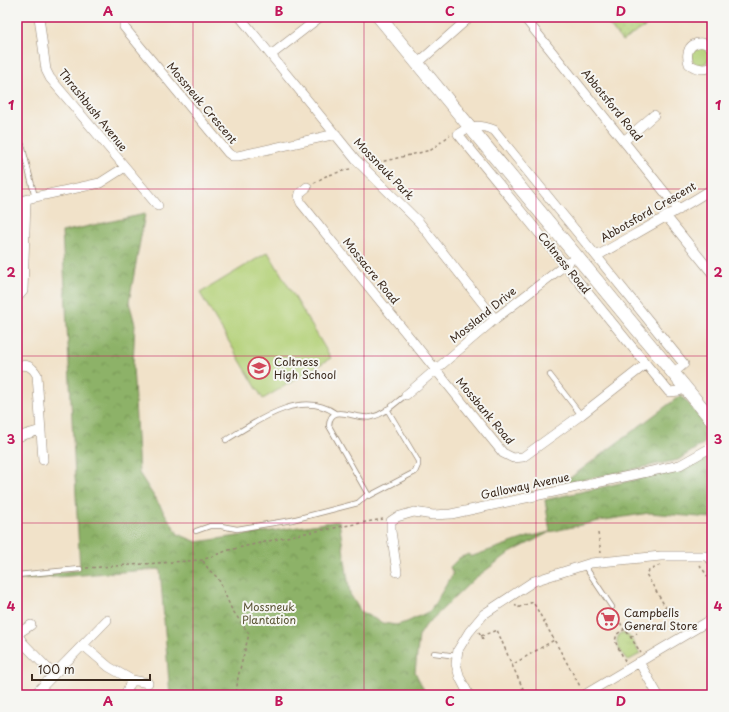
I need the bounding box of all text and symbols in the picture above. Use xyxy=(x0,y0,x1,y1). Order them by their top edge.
text: A xyxy=(103,1,113,20)
text: B xyxy=(275,1,284,20)
text: C xyxy=(445,1,455,20)
text: D xyxy=(616,1,626,20)
street label: Mossneuk Crescent xyxy=(163,58,242,148)
street label: Thrashbush Avenue xyxy=(55,65,132,155)
street label: Abbotsford Road xyxy=(578,65,647,145)
text: 1 xyxy=(8,95,14,114)
text: 1 xyxy=(715,95,721,114)
street label: Mossneuk Park xyxy=(350,134,419,204)
street label: Abbotsford Crescent xyxy=(597,177,699,246)
street label: Coltness Road xyxy=(534,228,595,298)
street label: Mossacre Road xyxy=(339,234,404,308)
text: 2 xyxy=(6,262,16,281)
text: 2 xyxy=(713,262,723,281)
street label: Mossland Drive xyxy=(446,282,520,347)
place label: Coltness High School xyxy=(274,353,336,383)
school or university icon: Coltness High School xyxy=(246,355,272,381)
street label: Mossbank Road xyxy=(452,373,519,448)
text: 3 xyxy=(7,429,16,448)
text: 3 xyxy=(714,429,723,448)
street label: Galloway Avenue xyxy=(479,468,571,503)
text: 4 xyxy=(7,596,16,615)
text: 4 xyxy=(714,596,723,615)
park label: Mossneuk Plantation xyxy=(242,598,296,628)
place label: Campbells General Store xyxy=(624,604,698,634)
supermarket icon: Campbells General Store xyxy=(595,606,621,632)
scale bar xyxy=(32,656,150,682)
text: 100 m xyxy=(38,660,75,678)
text: A xyxy=(103,691,113,710)
text: B xyxy=(275,691,284,710)
text: C xyxy=(445,691,455,710)
text: D xyxy=(616,691,626,710)

